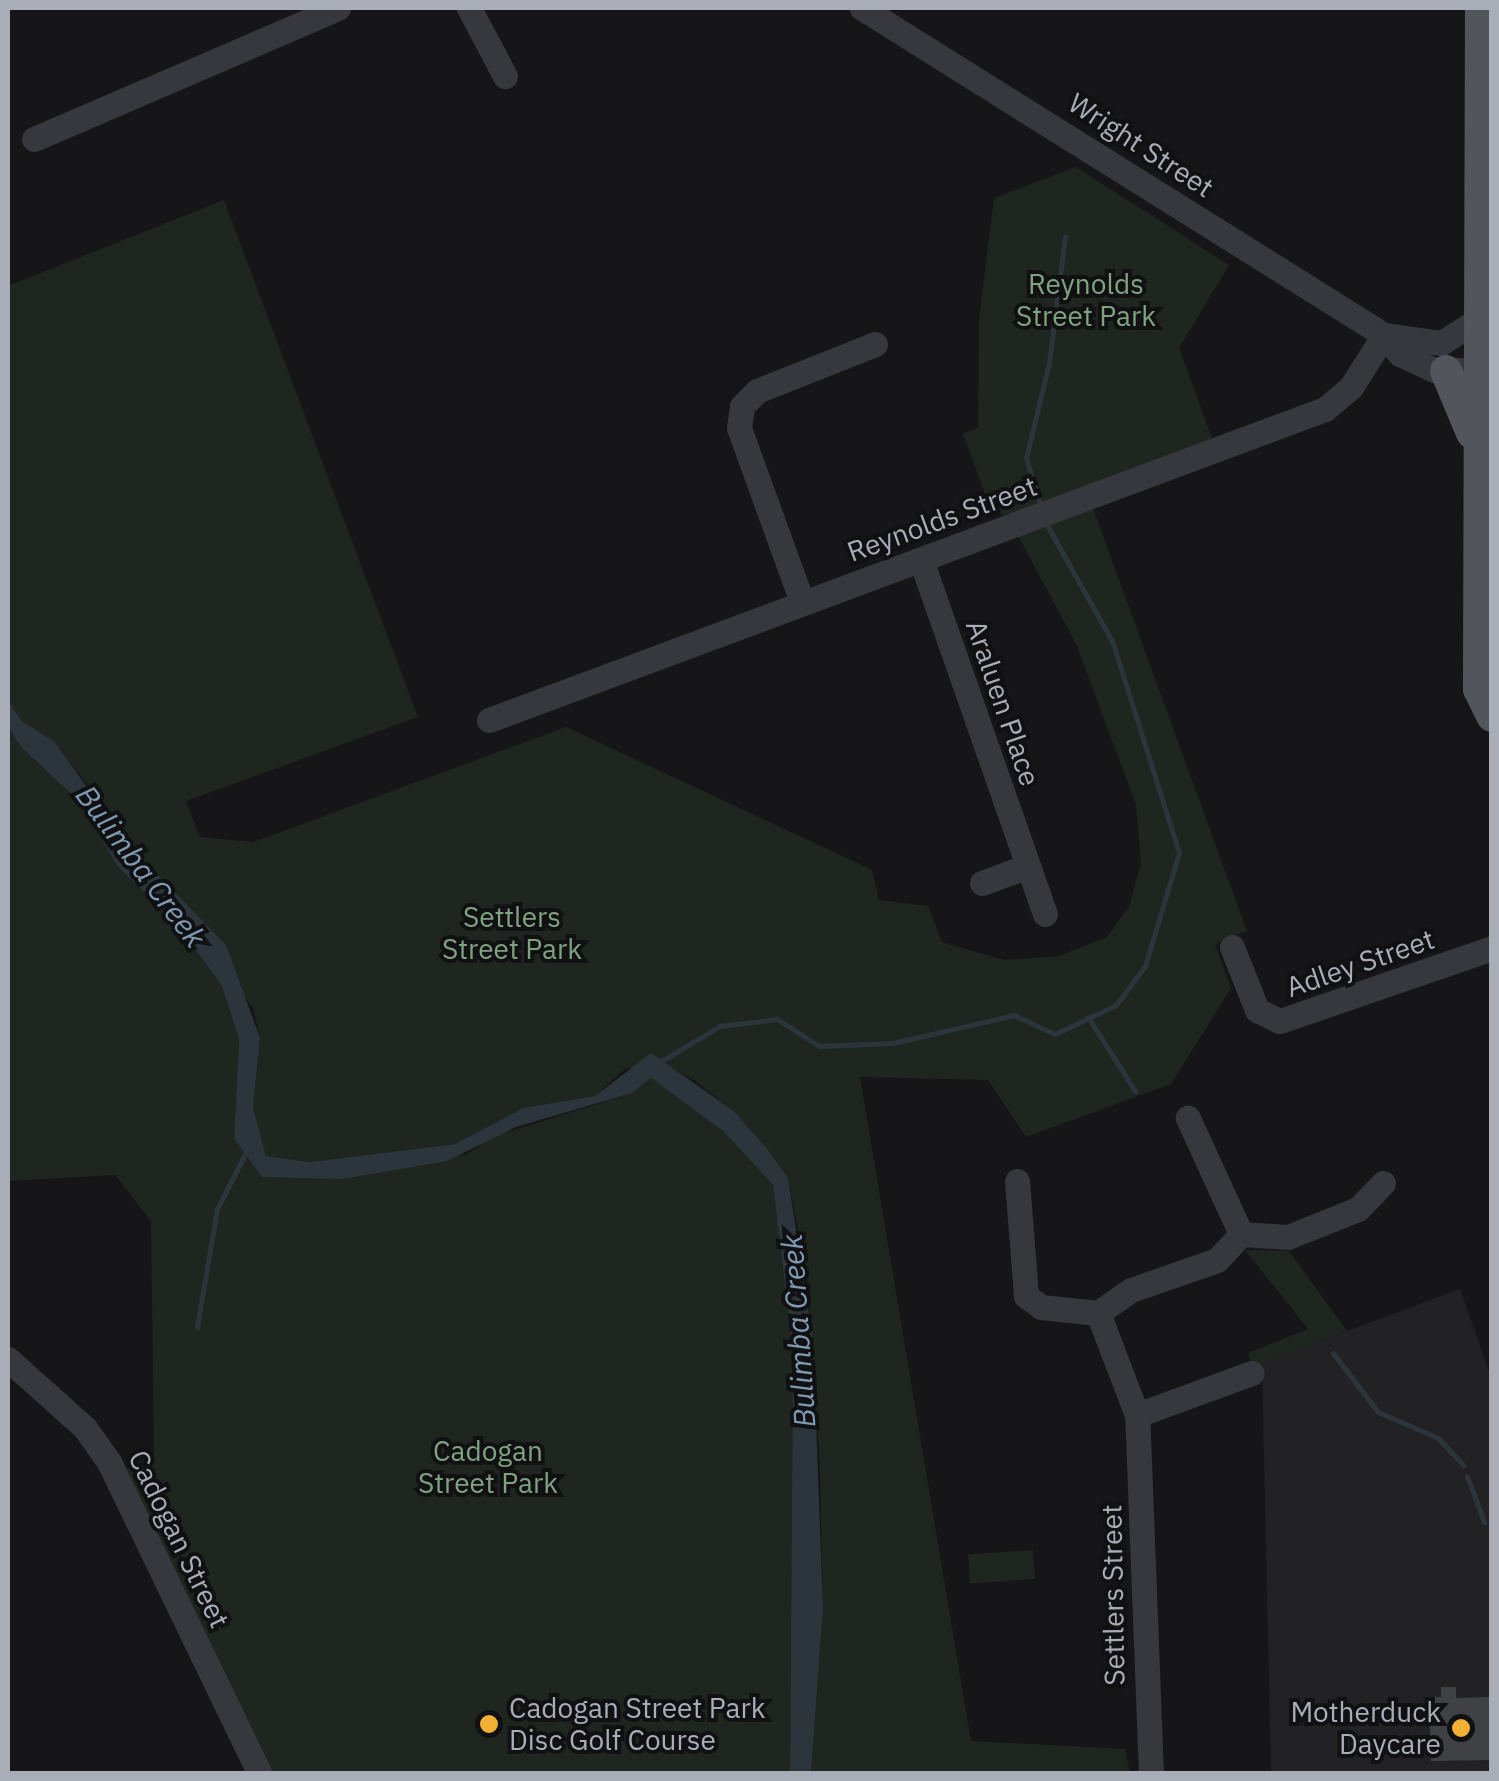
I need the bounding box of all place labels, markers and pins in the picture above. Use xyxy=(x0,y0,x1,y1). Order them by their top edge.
place label: Cadogan Street Park Disc Golf Course xyxy=(509,1691,766,1757)
place label: Motherduck Daycare xyxy=(1290,1695,1441,1761)
marker: Cadogan Street Park Disc Golf Course xyxy=(478,1713,500,1735)
marker: Motherduck Daycare xyxy=(1450,1717,1472,1739)

